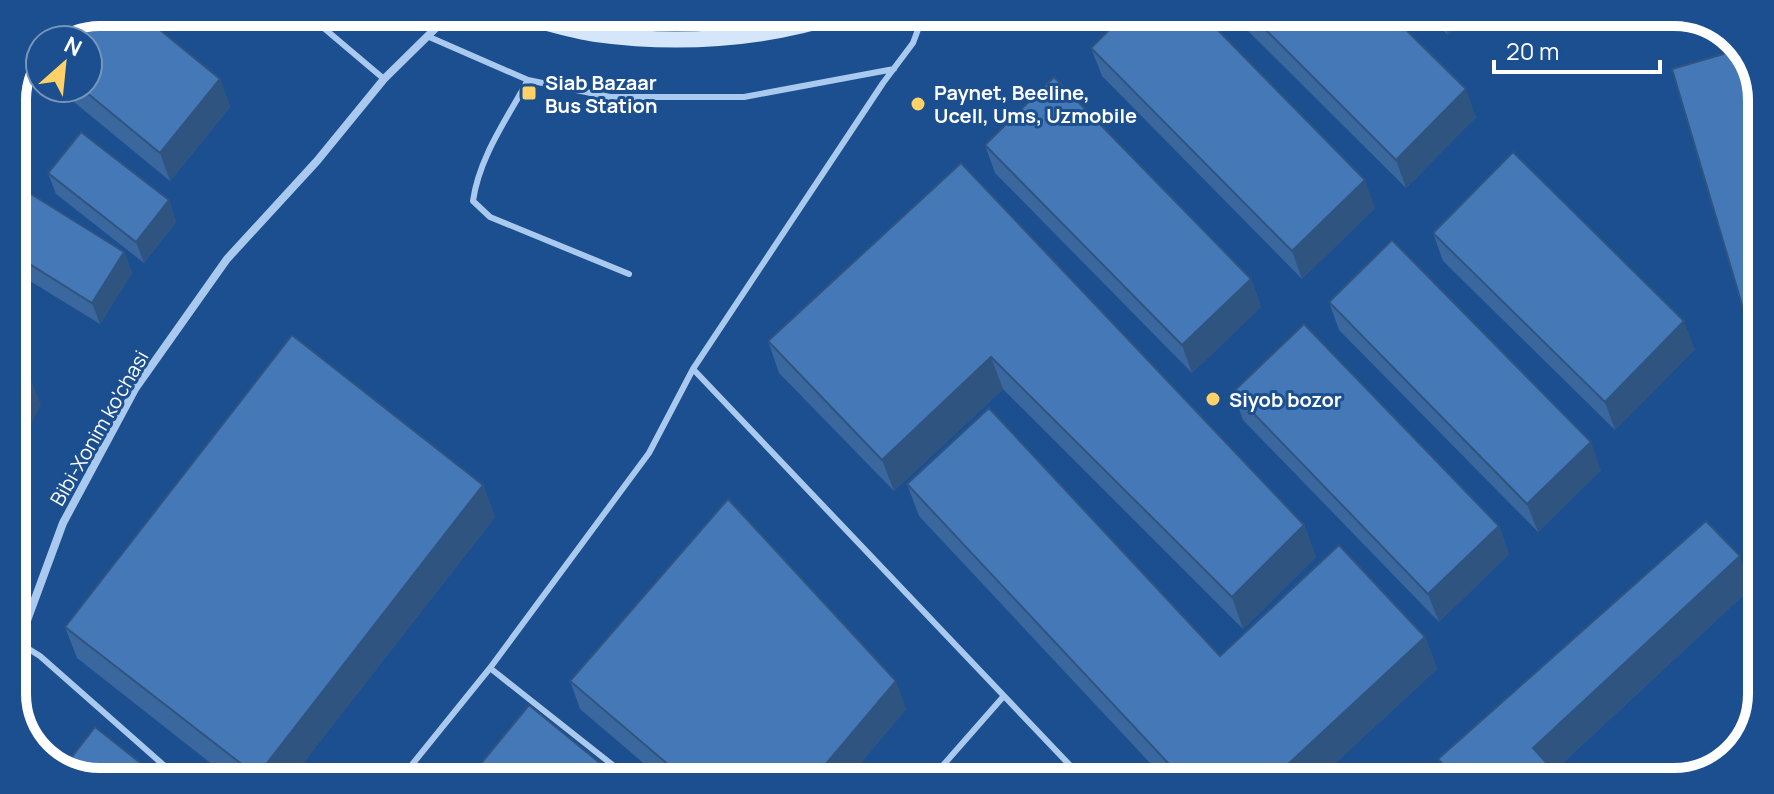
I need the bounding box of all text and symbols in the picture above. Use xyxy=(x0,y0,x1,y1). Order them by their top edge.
north arrow xyxy=(24,24,104,104)
scale bar xyxy=(1494,24,1660,74)
text: N xyxy=(59,29,87,63)
text: 20 m xyxy=(1506,34,1559,67)
place label: Siab Bazaar Bus Station xyxy=(545,69,657,119)
place label: Paynet, Beeline, Ucell, Ums, Uzmobile xyxy=(934,79,1137,129)
marker: Siab Bazaar Bus Station xyxy=(520,84,538,102)
marker: Paynet, Beeline, Ucell, Ums, Uzmobile xyxy=(909,95,927,113)
street label: Bibi-Xonim ko'chasi xyxy=(44,345,154,511)
place label: Siyob bozor xyxy=(1229,386,1342,413)
marker: Siyob bozor xyxy=(1204,390,1222,408)

